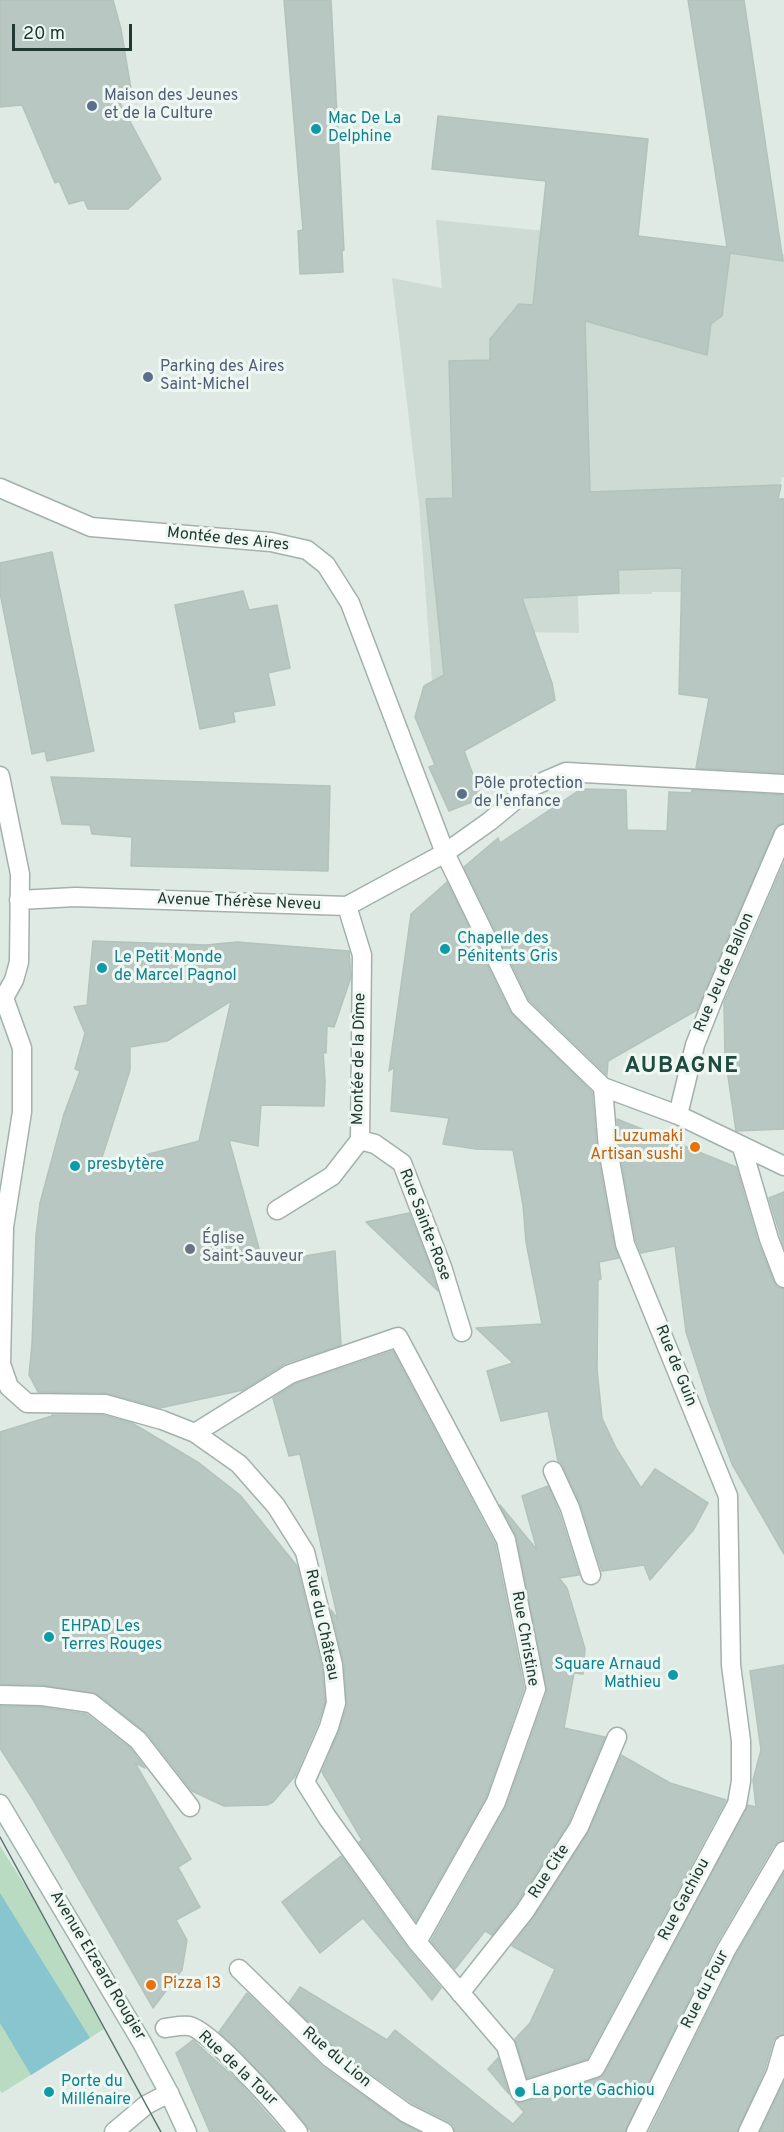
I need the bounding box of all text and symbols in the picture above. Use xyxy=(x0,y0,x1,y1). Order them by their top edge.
scale bar xyxy=(15,12,135,50)
text: 20 m xyxy=(23,23,65,46)
place label: Maison des Jeunes et de la Culture xyxy=(104,87,238,125)
marker: Maison des Jeunes et de la Culture xyxy=(85,99,99,113)
place label: Mac De La Delphine xyxy=(328,110,401,148)
marker: Mac De La Delphine xyxy=(309,122,323,136)
place label: Parking des Aires Saint-Michel xyxy=(160,358,285,396)
marker: Parking des Aires Saint-Michel xyxy=(141,370,155,384)
street label: Montée des Aires xyxy=(166,524,290,556)
place label: Pôle protection de l'enfance xyxy=(474,775,583,813)
marker: Pôle protection de l'enfance xyxy=(455,787,469,801)
street label: Avenue Thérèse Neveu xyxy=(157,891,321,915)
street label: Rue Jeu de Ballon xyxy=(691,910,759,1036)
place label: Chapelle des Pénitents Gris xyxy=(457,930,558,968)
marker: Chapelle des Pénitents Gris xyxy=(438,942,452,956)
place label: Le Petit Monde de Marcel Pagnol xyxy=(114,949,237,987)
marker: Le Petit Monde de Marcel Pagnol xyxy=(95,961,109,975)
street label: Montée de la Dîme xyxy=(349,993,371,1125)
district label: AUBAGNE xyxy=(624,1055,740,1081)
place label: Luzumaki Artisan sushi xyxy=(590,1128,683,1166)
marker: Luzumaki Artisan sushi xyxy=(688,1140,702,1154)
place label: presbytère xyxy=(87,1156,164,1176)
marker: presbytère xyxy=(68,1159,82,1173)
street label: Rue Sainte-Rose xyxy=(394,1166,454,1284)
place label: Église Saint-Sauveur xyxy=(202,1230,304,1268)
marker: Église Saint-Sauveur xyxy=(183,1242,197,1256)
street label: Rue de Guin xyxy=(650,1322,700,1410)
street label: Rue du Château xyxy=(300,1568,342,1682)
street label: Rue Christine xyxy=(506,1590,542,1688)
place label: EHPAD Les Terres Rouges xyxy=(61,1618,162,1656)
marker: EHPAD Les Terres Rouges xyxy=(42,1630,56,1644)
place label: Square Arnaud Mathieu xyxy=(554,1656,661,1694)
marker: Square Arnaud Mathieu xyxy=(666,1668,680,1682)
street label: Rue Cite xyxy=(525,1841,575,1903)
street label: Rue Gachiou xyxy=(655,1856,715,1944)
street label: Avenue Elzeard Rougier xyxy=(45,1888,149,2044)
street label: Rue du Four xyxy=(678,1948,734,2032)
place label: Pizza 13 xyxy=(163,1975,221,1995)
marker: Pizza 13 xyxy=(144,1978,158,1992)
street label: Rue du Lion xyxy=(298,2024,374,2092)
street label: Rue de la Tour xyxy=(193,2027,281,2111)
place label: Porte du Millénaire xyxy=(61,2073,131,2111)
place label: La porte Gachiou xyxy=(532,2082,655,2102)
marker: Porte du Millénaire xyxy=(42,2085,56,2099)
marker: La porte Gachiou xyxy=(513,2085,527,2099)

